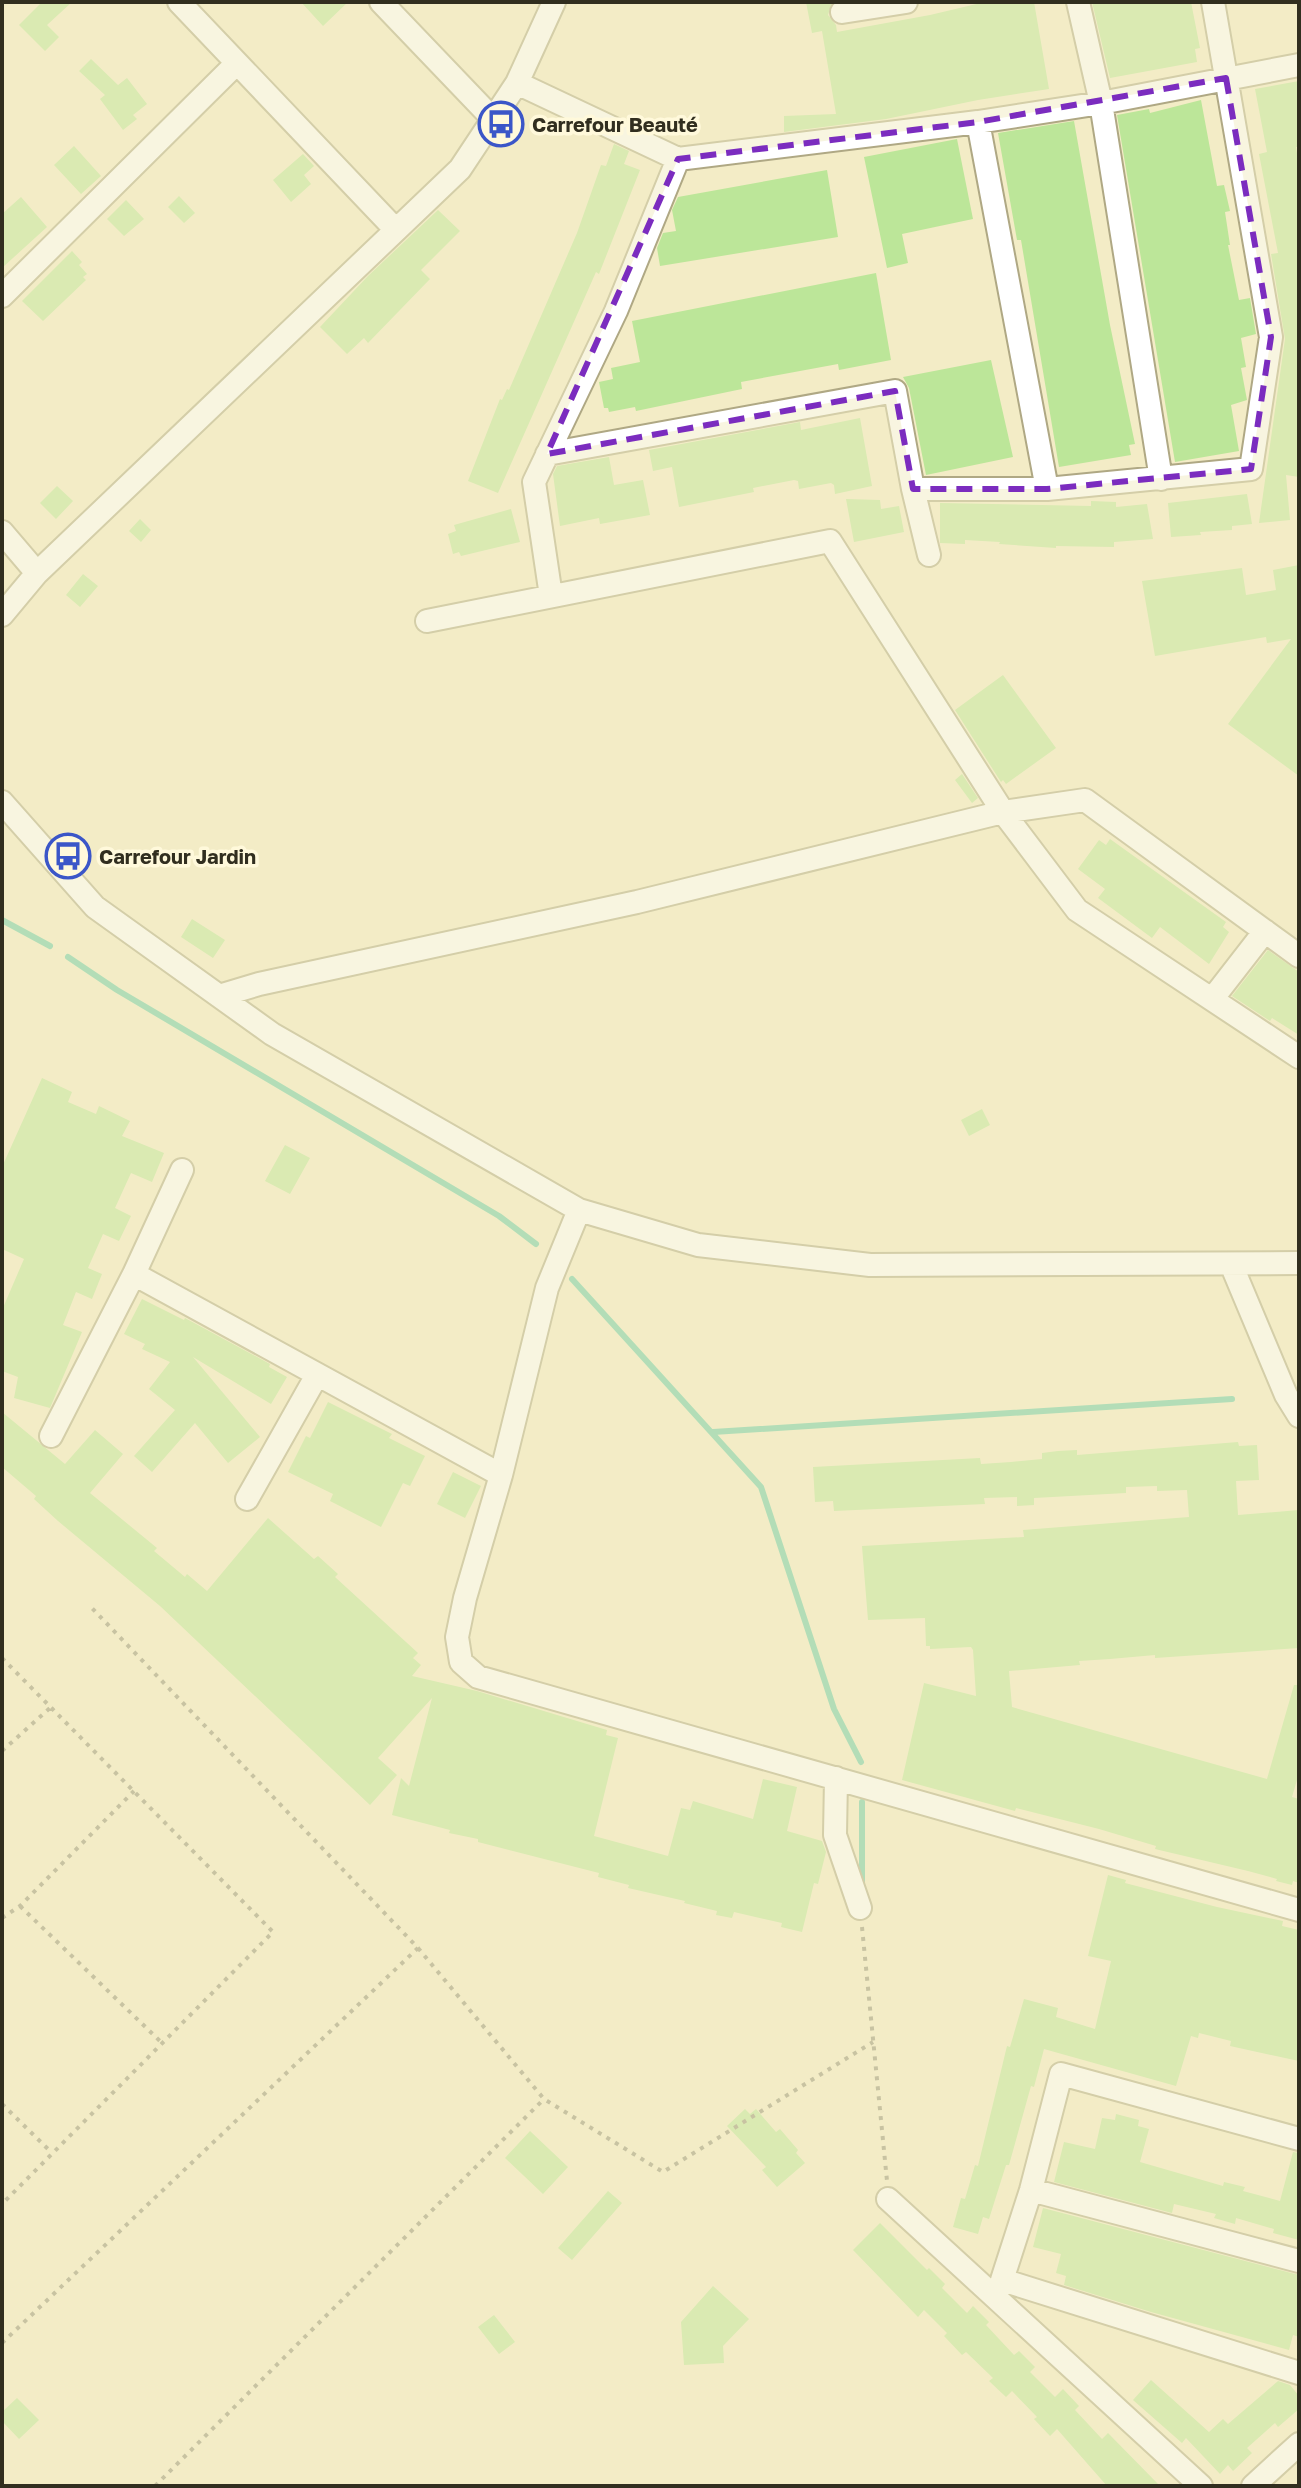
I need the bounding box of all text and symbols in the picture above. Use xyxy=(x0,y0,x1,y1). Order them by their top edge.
bus stop icon: Carrefour Beauté xyxy=(477,100,525,148)
place label: Carrefour Beauté xyxy=(532,112,698,136)
bus stop icon: Carrefour Jardin xyxy=(44,832,92,880)
place label: Carrefour Jardin xyxy=(99,844,256,868)

